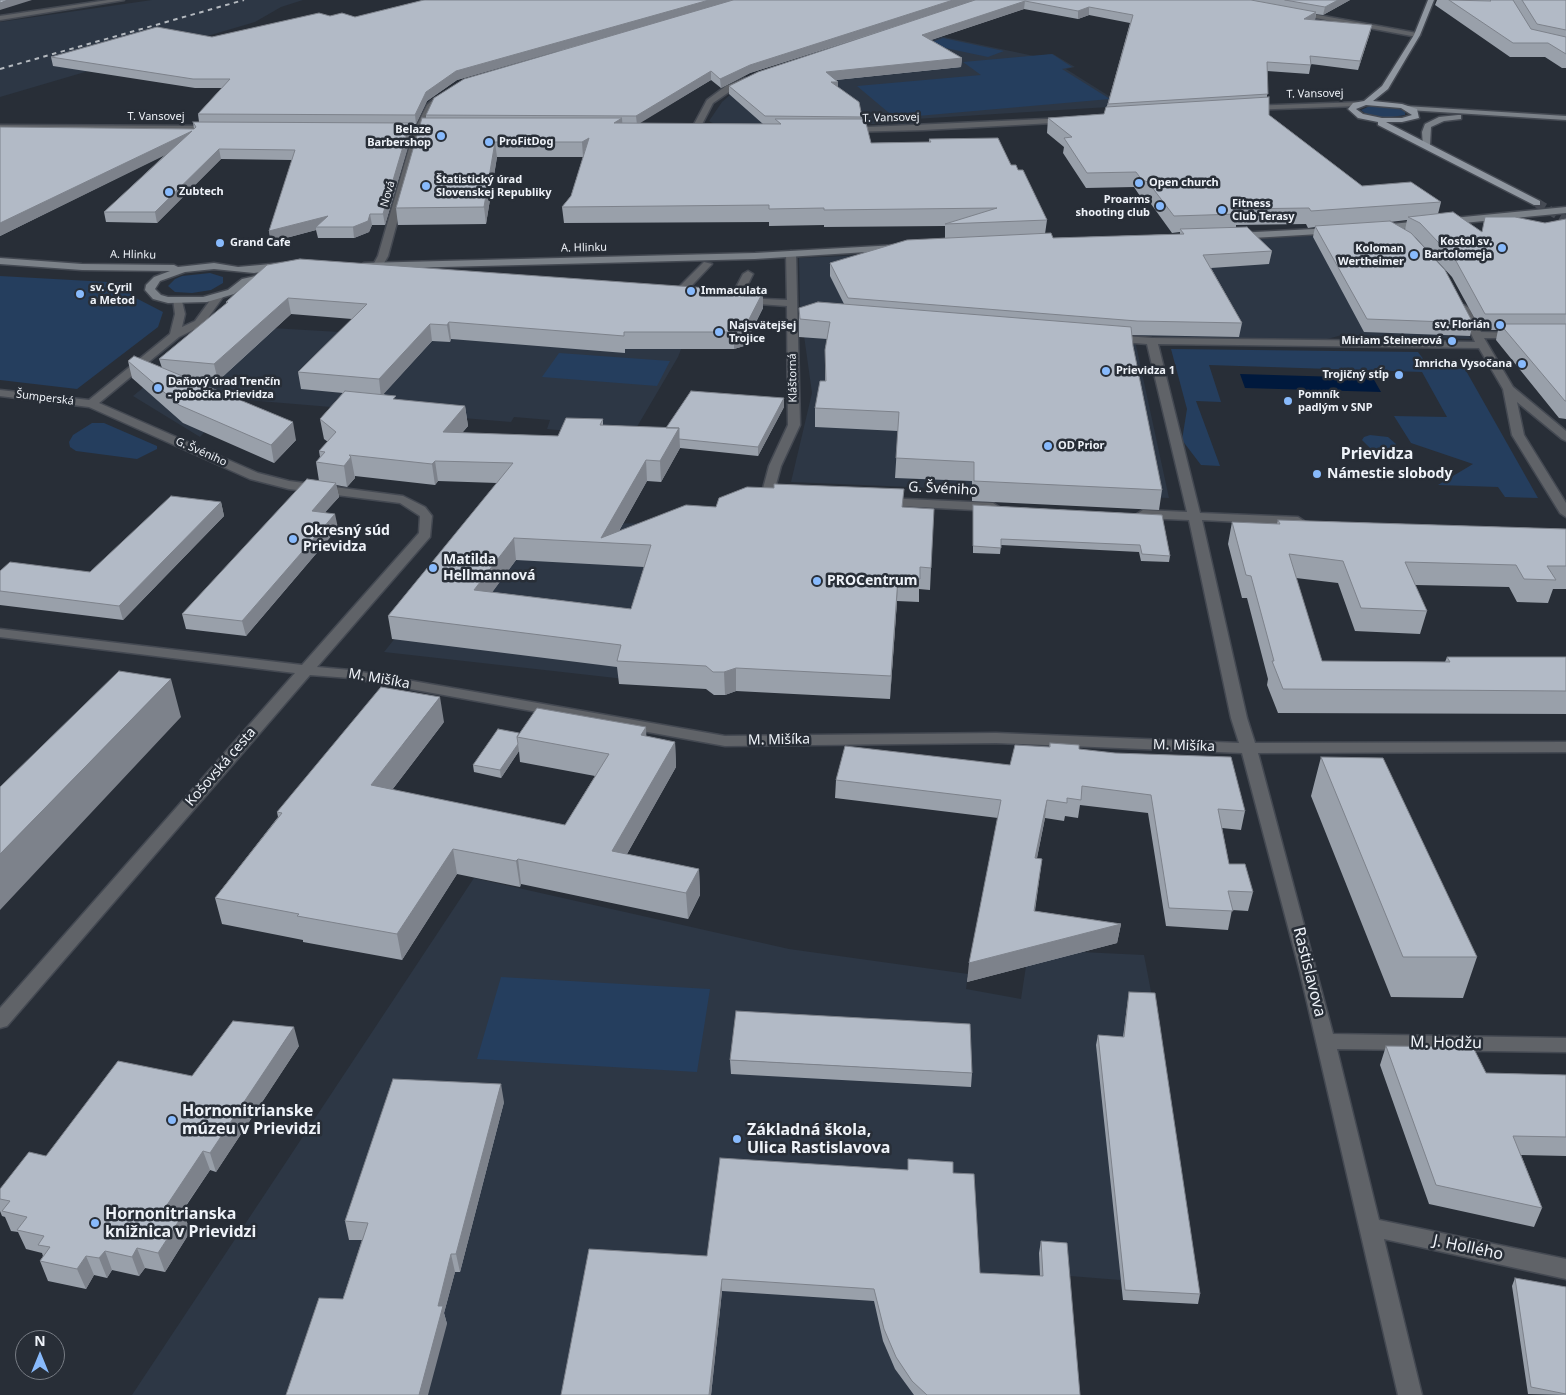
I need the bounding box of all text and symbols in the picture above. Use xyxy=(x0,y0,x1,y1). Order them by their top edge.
street label: T. Vansovej xyxy=(1286,87,1344,101)
street label: T. Vansovej xyxy=(128,110,184,124)
street label: T. Vansovej xyxy=(862,111,920,125)
place label: Belaze Barbershop xyxy=(367,123,431,149)
marker: Belaze Barbershop xyxy=(435,130,447,142)
place label: ProFitDog xyxy=(499,135,553,149)
marker: ProFitDog xyxy=(483,136,495,148)
place label: Štatistický úrad Slovenskej Republiky xyxy=(436,173,552,199)
place label: Open church xyxy=(1149,176,1219,190)
marker: Open church xyxy=(1133,177,1145,189)
street label: Nová xyxy=(378,179,398,209)
marker: Štatistický úrad Slovenskej Republiky xyxy=(420,180,432,192)
place label: Zubtech xyxy=(179,185,224,199)
marker: Zubtech xyxy=(163,186,175,198)
place label: Proarms shooting club xyxy=(1075,193,1150,219)
place label: Fitness Club Terasy xyxy=(1232,197,1295,223)
marker: Proarms shooting club xyxy=(1154,200,1166,212)
marker: Fitness Club Terasy xyxy=(1216,204,1228,216)
place label: Kostol sv. Bartolomeja xyxy=(1424,235,1492,261)
place label: Grand Cafe xyxy=(230,236,291,250)
marker: Grand Cafe xyxy=(214,237,226,249)
street label: A. Hlinku xyxy=(561,241,607,255)
place label: Koloman Wertheimer xyxy=(1338,242,1404,268)
marker: Kostol sv. Bartolomeja xyxy=(1496,242,1508,254)
street label: A. Hlinku xyxy=(110,248,156,262)
marker: Koloman Wertheimer xyxy=(1408,249,1420,261)
place label: sv. Cyril a Metod xyxy=(90,281,135,307)
place label: Immaculata xyxy=(701,284,767,298)
marker: Immaculata xyxy=(685,285,697,297)
marker: sv. Cyril a Metod xyxy=(74,288,86,300)
place label: sv. Florián xyxy=(1435,318,1490,332)
place label: Najsvätejšej Trojice xyxy=(729,319,796,345)
marker: sv. Florián xyxy=(1494,319,1506,331)
marker: Najsvätejšej Trojice xyxy=(713,326,725,338)
place label: Miriam Steinerová xyxy=(1341,334,1442,348)
marker: Miriam Steinerová xyxy=(1446,335,1458,347)
street label: Kláštorná xyxy=(786,353,800,403)
place label: Imricha Vysočana xyxy=(1415,357,1512,371)
marker: Imricha Vysočana xyxy=(1516,358,1528,370)
place label: Prievidza 1 xyxy=(1116,364,1175,378)
marker: Prievidza 1 xyxy=(1100,365,1112,377)
place label: Trojičný stĺp xyxy=(1323,368,1389,382)
marker: Trojičný stĺp xyxy=(1393,369,1405,381)
place label: Daňový úrad Trenčín - pobočka Prievidza xyxy=(168,375,280,401)
marker: Daňový úrad Trenčín - pobočka Prievidza xyxy=(152,382,164,394)
street label: Šumperská xyxy=(15,388,75,408)
place label: Pomník padlým v SNP xyxy=(1298,388,1373,414)
marker: Pomník padlým v SNP xyxy=(1282,395,1294,407)
street label: G. Švéniho xyxy=(173,435,229,469)
place label: OD Prior xyxy=(1058,439,1104,453)
marker: OD Prior xyxy=(1042,440,1054,452)
district label: Prievidza xyxy=(1341,444,1413,464)
place label: Námestie slobody xyxy=(1327,466,1452,482)
marker: Námestie slobody xyxy=(1311,468,1323,480)
street label: G. Švéniho xyxy=(908,479,978,499)
place label: Okresný súd Prievidza xyxy=(303,523,390,556)
marker: Okresný súd Prievidza xyxy=(287,533,299,545)
place label: Matilda Hellmannová xyxy=(443,552,535,584)
marker: Matilda Hellmannová xyxy=(427,562,439,574)
place label: PROCentrum xyxy=(827,573,917,589)
marker: PROCentrum xyxy=(811,575,823,587)
street label: M. Mišíka xyxy=(347,665,411,693)
street label: Košovská cesta xyxy=(182,724,260,810)
street label: M. Mišíka xyxy=(748,731,810,749)
street label: M. Mišíka xyxy=(1153,737,1215,755)
street label: Rastislavova xyxy=(1289,925,1329,1019)
street label: M. Hodžu xyxy=(1410,1033,1482,1053)
place label: Hornonitrianske múzeu v Prievidzi xyxy=(182,1101,321,1139)
marker: Hornonitrianske múzeu v Prievidzi xyxy=(166,1114,178,1126)
place label: Základná škola, Ulica Rastislavova xyxy=(747,1120,890,1158)
marker: Základná škola, Ulica Rastislavova xyxy=(731,1133,743,1145)
place label: Hornonitrianska knižnica v Prievidzi xyxy=(105,1204,256,1242)
marker: Hornonitrianska knižnica v Prievidzi xyxy=(89,1217,101,1229)
street label: J. Hollého xyxy=(1431,1231,1505,1265)
north arrow xyxy=(15,1330,65,1380)
text: N xyxy=(34,1331,46,1350)

